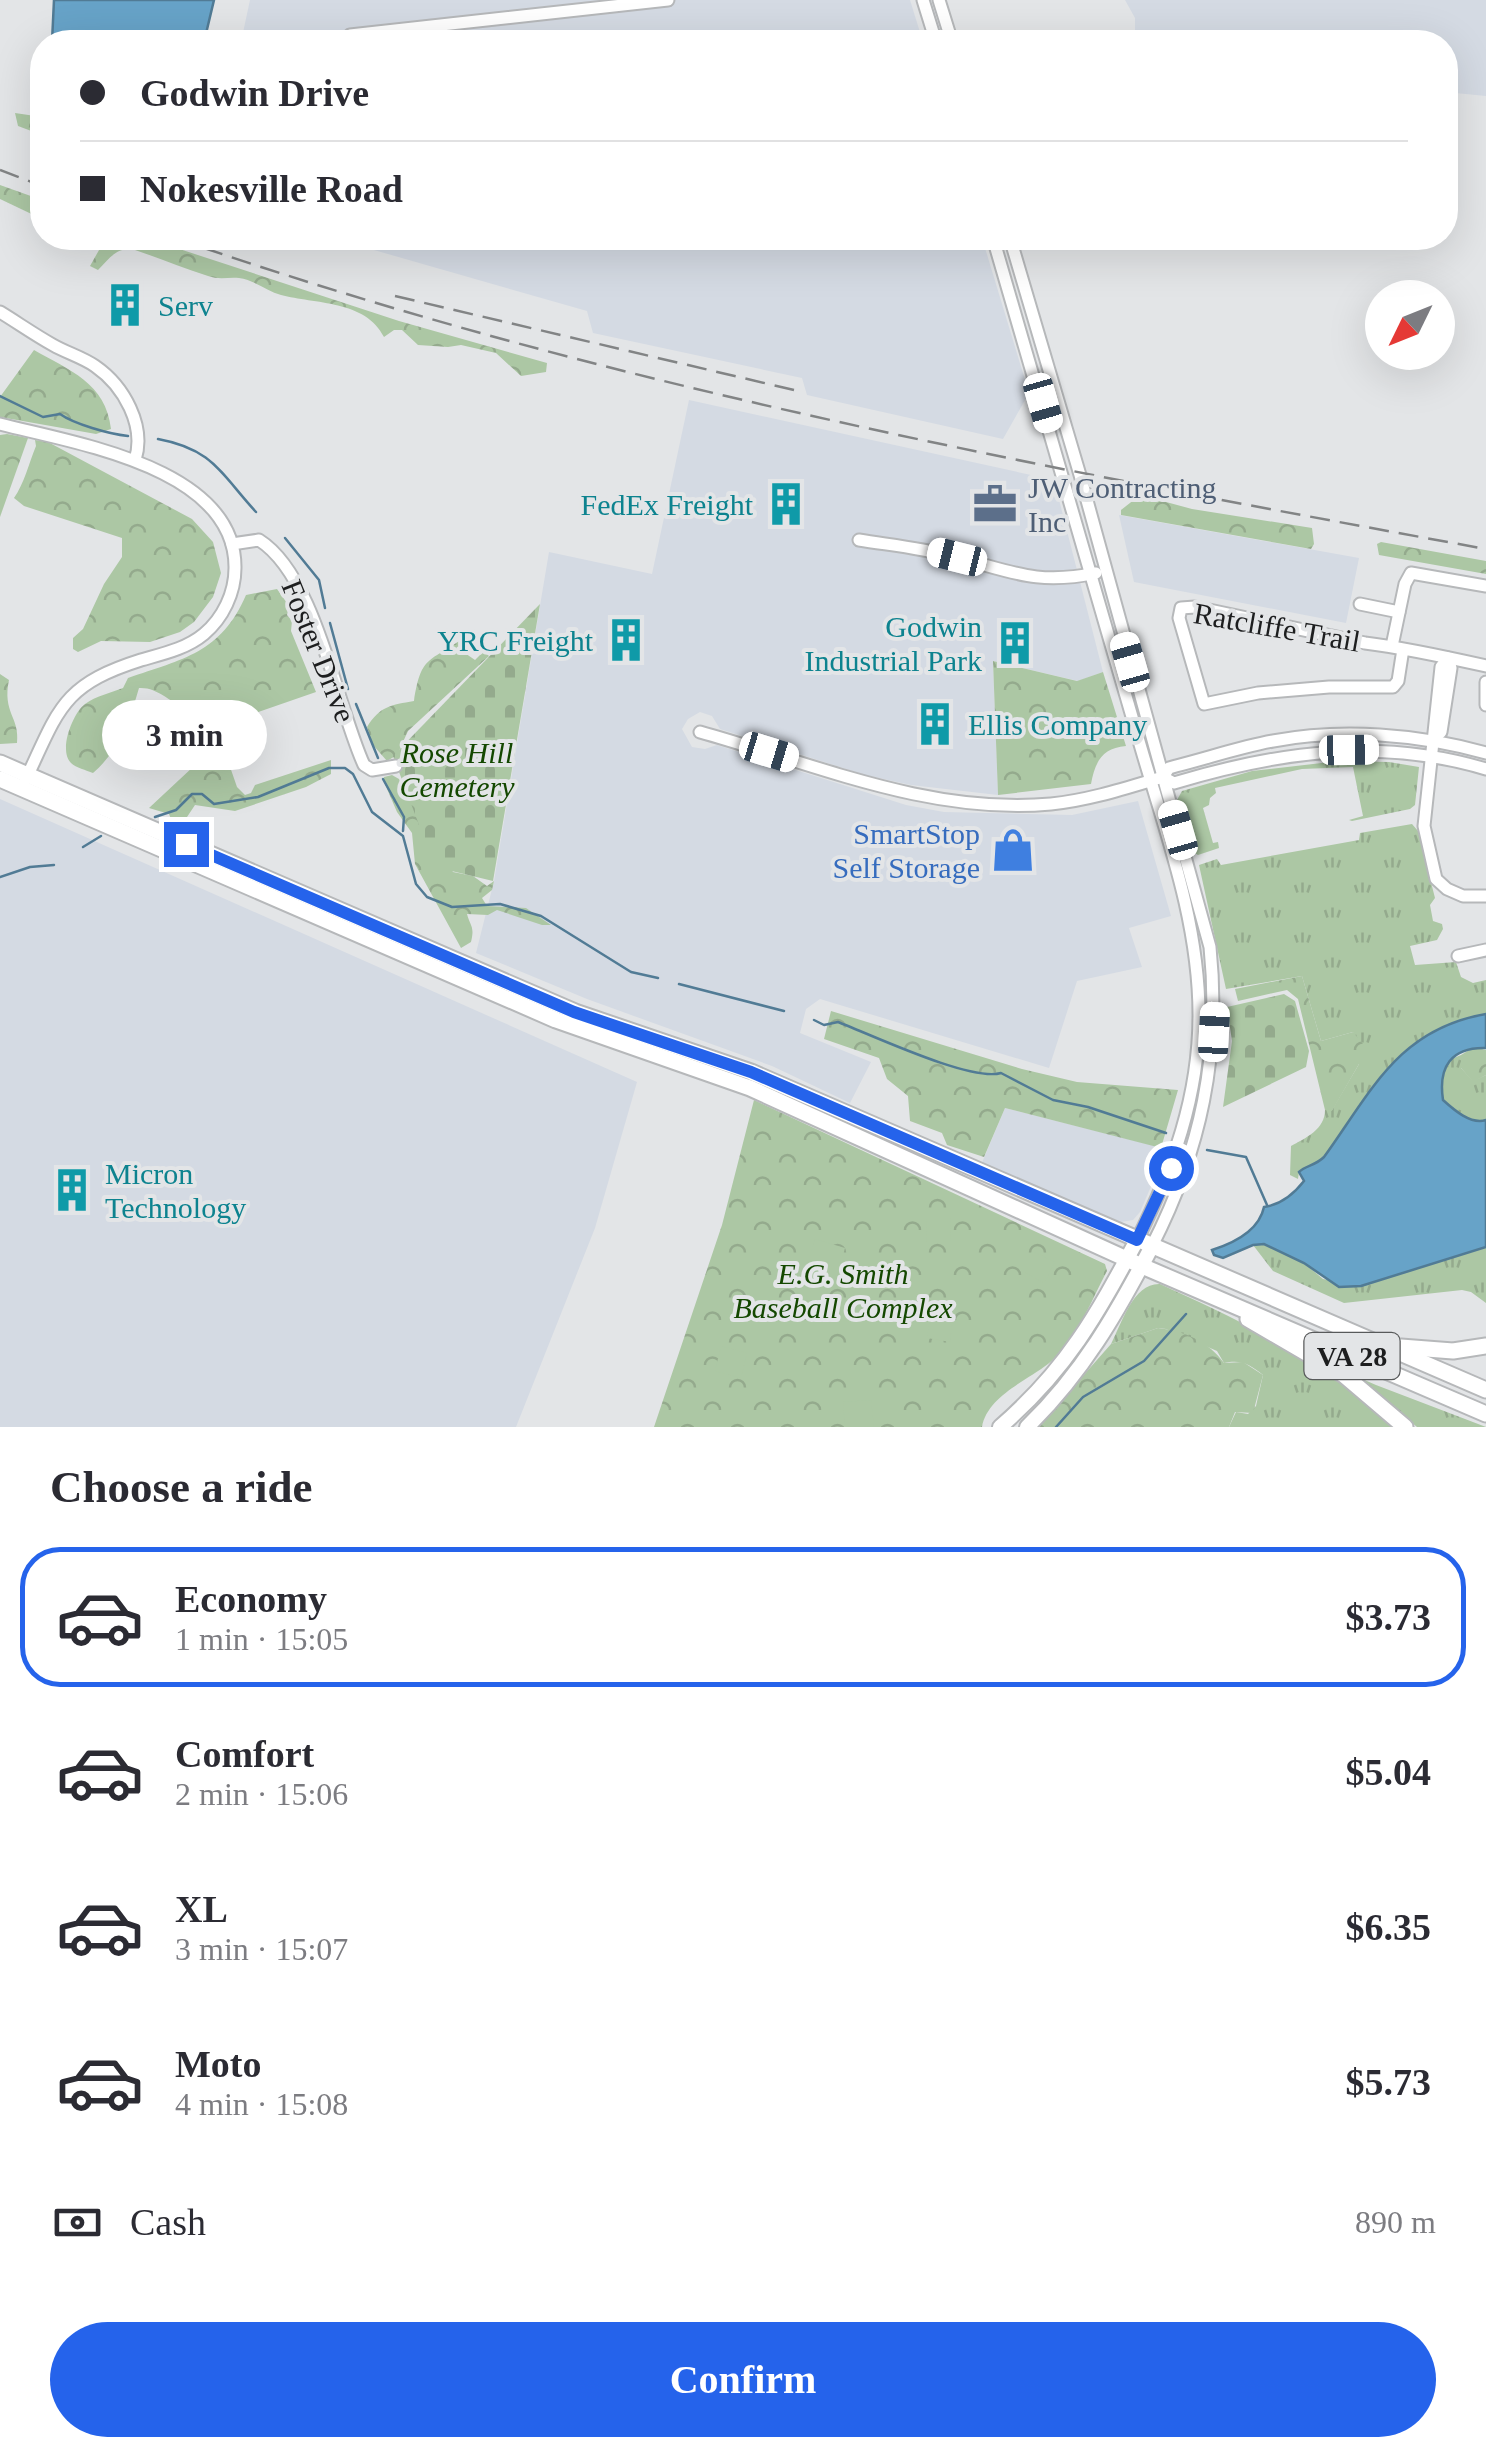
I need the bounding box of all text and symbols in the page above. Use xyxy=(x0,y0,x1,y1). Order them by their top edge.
text: Godwin Drive xyxy=(140,72,369,114)
text: Nokesville Road xyxy=(140,168,403,210)
north arrow xyxy=(1365,280,1455,370)
map controls xyxy=(1365,280,1455,370)
building icon: Serv xyxy=(101,281,149,329)
place label: Serv xyxy=(158,289,213,322)
car xyxy=(1020,370,1066,436)
place label: JW Contracting Inc xyxy=(1028,471,1217,538)
building icon: FedEx Freight xyxy=(762,480,810,528)
office icon: JW Contracting Inc xyxy=(971,480,1019,528)
place label: FedEx Freight xyxy=(581,488,754,521)
car xyxy=(924,535,990,579)
street label: Foster Drive xyxy=(275,575,363,727)
street label: Ratcliffe Trail xyxy=(1191,596,1363,658)
place label: Godwin Industrial Park xyxy=(805,610,982,677)
building icon: YRC Freight xyxy=(602,616,650,664)
building icon: Godwin Industrial Park xyxy=(991,619,1039,667)
place label: YRC Freight xyxy=(437,624,594,657)
car xyxy=(1107,629,1153,695)
callout: 3 min xyxy=(104,699,268,769)
building icon: Ellis Company xyxy=(911,700,959,748)
place label: Ellis Company xyxy=(968,708,1147,741)
text: 3 min xyxy=(146,717,223,753)
car xyxy=(736,729,802,775)
car xyxy=(1319,734,1379,766)
park label: Rose Hill Cemetery xyxy=(400,736,515,803)
car xyxy=(1155,797,1201,863)
place label: SmartStop Self Storage xyxy=(833,817,980,884)
route end xyxy=(164,822,209,867)
shop icon: SmartStop Self Storage xyxy=(989,826,1037,874)
car xyxy=(1197,1001,1231,1063)
route start xyxy=(1149,1146,1194,1191)
place label: Micron Technology xyxy=(105,1157,246,1224)
building icon: Micron Technology xyxy=(48,1166,96,1214)
park label: E.G. Smith Baseball Complex xyxy=(733,1257,953,1324)
road number: VA 28 xyxy=(1304,1333,1400,1379)
text: Choose a ride xyxy=(50,1462,313,1512)
icon: car xyxy=(55,1572,145,1662)
text: Economy xyxy=(175,1578,327,1620)
text: $3.73 xyxy=(1346,1596,1431,1638)
text: 1 min · 15:05 xyxy=(175,1621,348,1657)
icon: car xyxy=(55,1727,145,1817)
text: Comfort xyxy=(175,1733,314,1775)
text: $5.04 xyxy=(1346,1751,1431,1793)
text: 2 min · 15:06 xyxy=(175,1776,348,1812)
icon: car xyxy=(55,1882,145,1972)
text: XL xyxy=(175,1888,228,1930)
text: $6.35 xyxy=(1346,1906,1431,1948)
text: 3 min · 15:07 xyxy=(175,1931,348,1967)
icon: car xyxy=(55,2037,145,2127)
text: Moto xyxy=(175,2043,262,2085)
text: $5.73 xyxy=(1346,2061,1431,2103)
text: 4 min · 15:08 xyxy=(175,2086,348,2122)
icon: cash xyxy=(50,2195,105,2250)
text: Cash xyxy=(130,2201,206,2243)
text: 890 m xyxy=(1355,2204,1436,2240)
button: Confirm xyxy=(50,2322,1436,2437)

